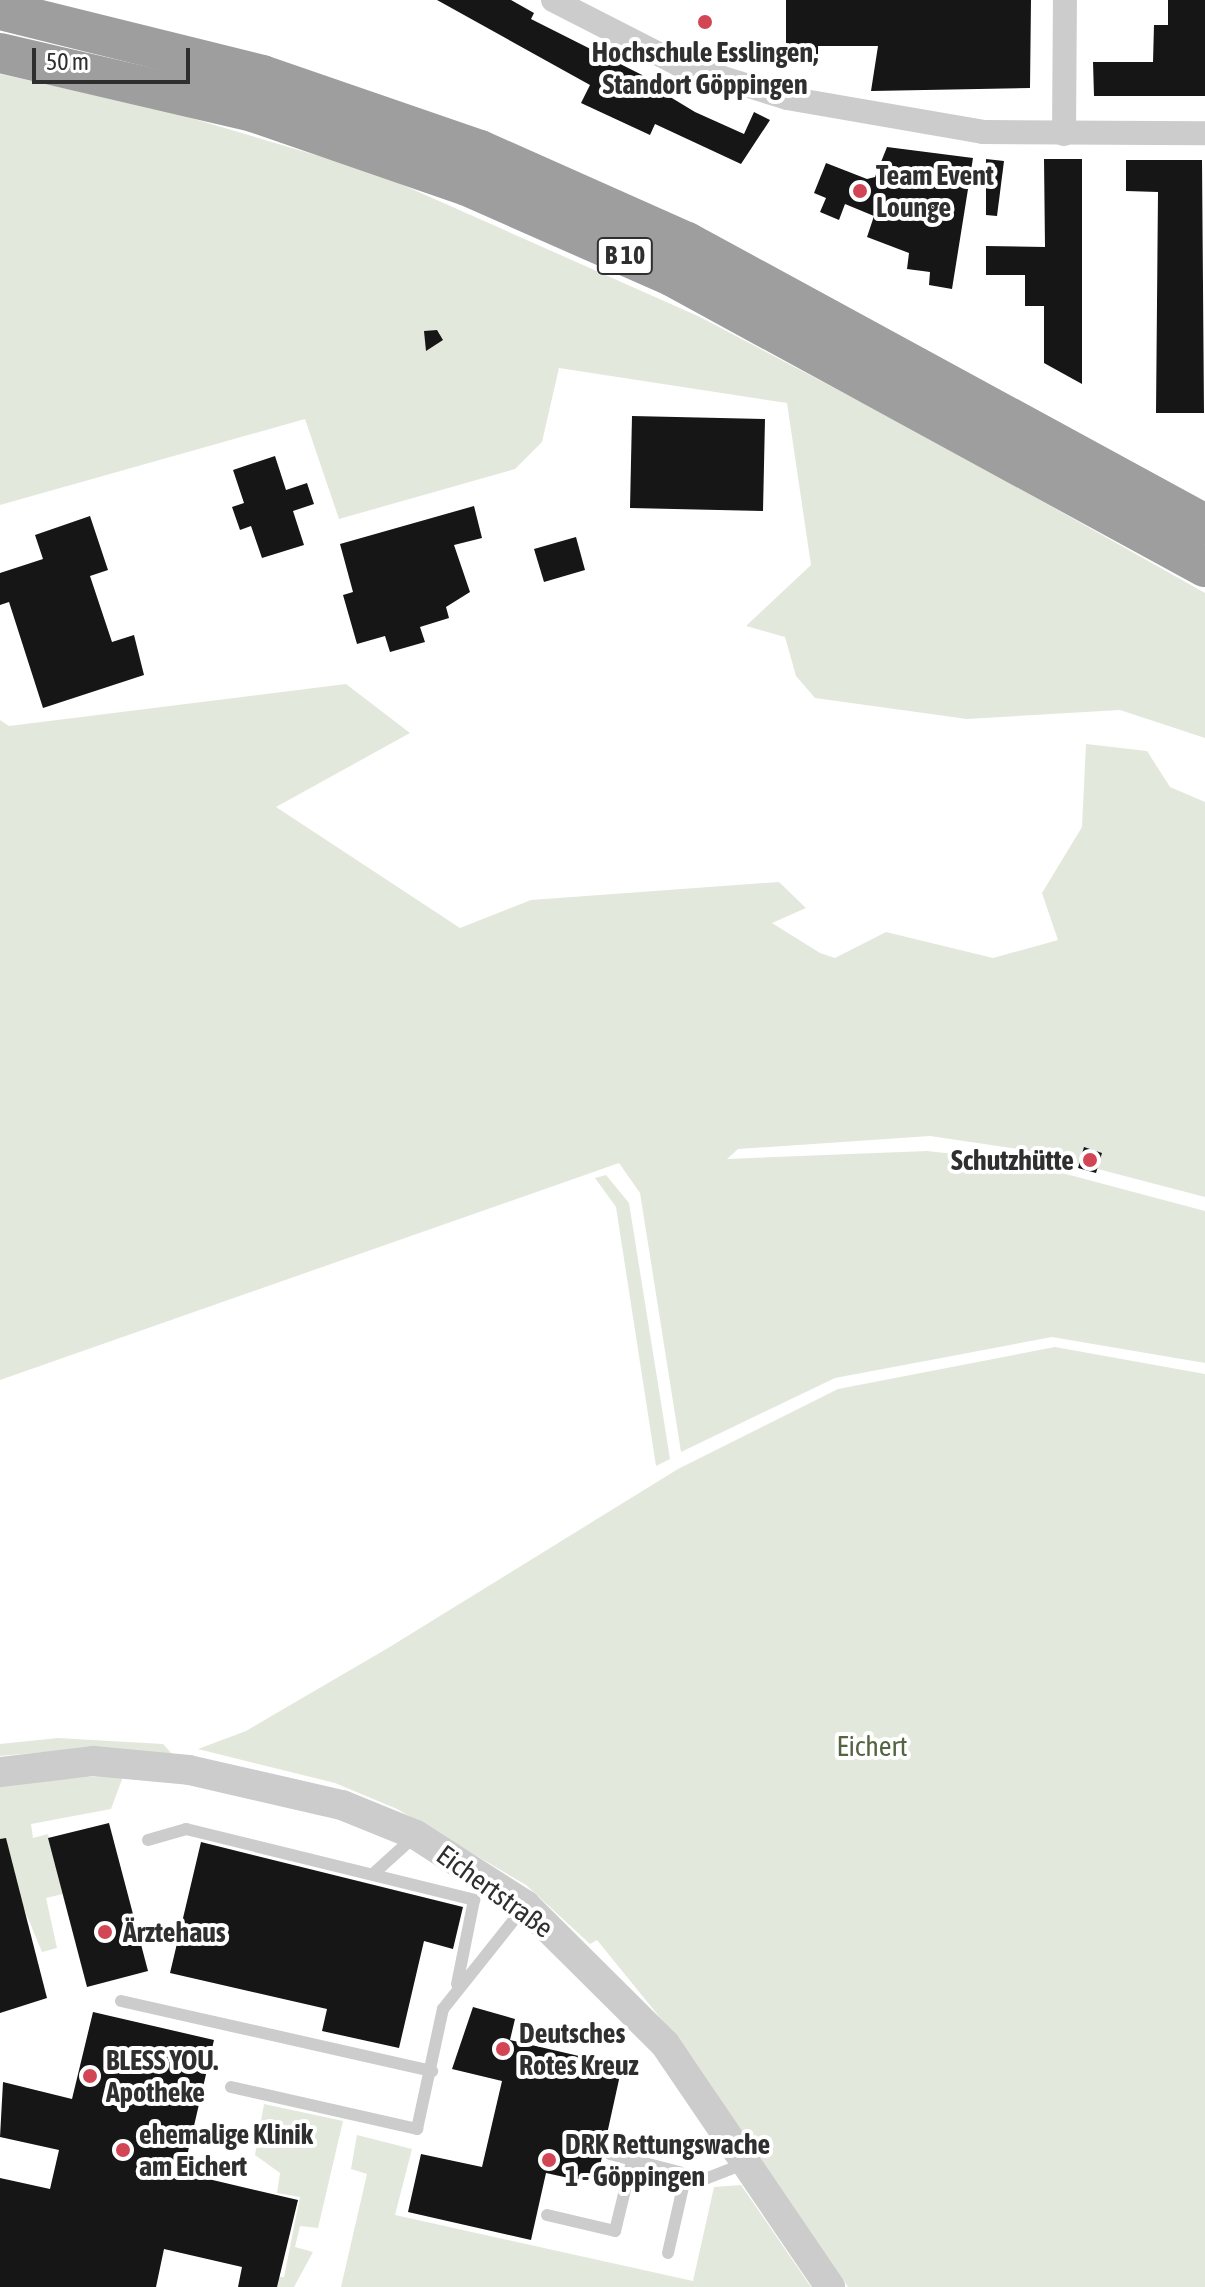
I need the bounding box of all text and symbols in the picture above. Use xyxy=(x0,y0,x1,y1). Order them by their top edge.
marker: Hochschule Esslingen, Standort Göppingen xyxy=(696,13,714,31)
scale bar xyxy=(36,32,194,82)
place label: Hochschule Esslingen, Standort Göppingen xyxy=(592,35,818,101)
text: 50 m xyxy=(46,48,89,75)
place label: Team Event Lounge xyxy=(876,158,994,224)
marker: Team Event Lounge xyxy=(851,182,869,200)
road number: B 10 xyxy=(595,234,655,278)
place label: Schutzhütte xyxy=(951,1143,1074,1177)
marker: Schutzhütte xyxy=(1081,1151,1099,1169)
park label: Eichert xyxy=(836,1729,908,1763)
street label: Eichertstraße xyxy=(430,1838,560,1944)
place label: Ärztehaus xyxy=(123,1915,226,1949)
marker: Ärztehaus xyxy=(94,1921,116,1943)
place label: Deutsches Rotes Kreuz xyxy=(519,2016,639,2082)
marker: Deutsches Rotes Kreuz xyxy=(494,2040,512,2058)
place label: BLESS YOU. Apotheke xyxy=(106,2043,218,2109)
marker: BLESS YOU. Apotheke xyxy=(81,2067,99,2085)
place label: ehemalige Klinik am Eichert xyxy=(139,2117,313,2183)
place label: DRK Rettungswache 1 - Göppingen xyxy=(565,2127,770,2193)
marker: ehemalige Klinik am Eichert xyxy=(114,2141,132,2159)
marker: DRK Rettungswache 1 - Göppingen xyxy=(540,2151,558,2169)

